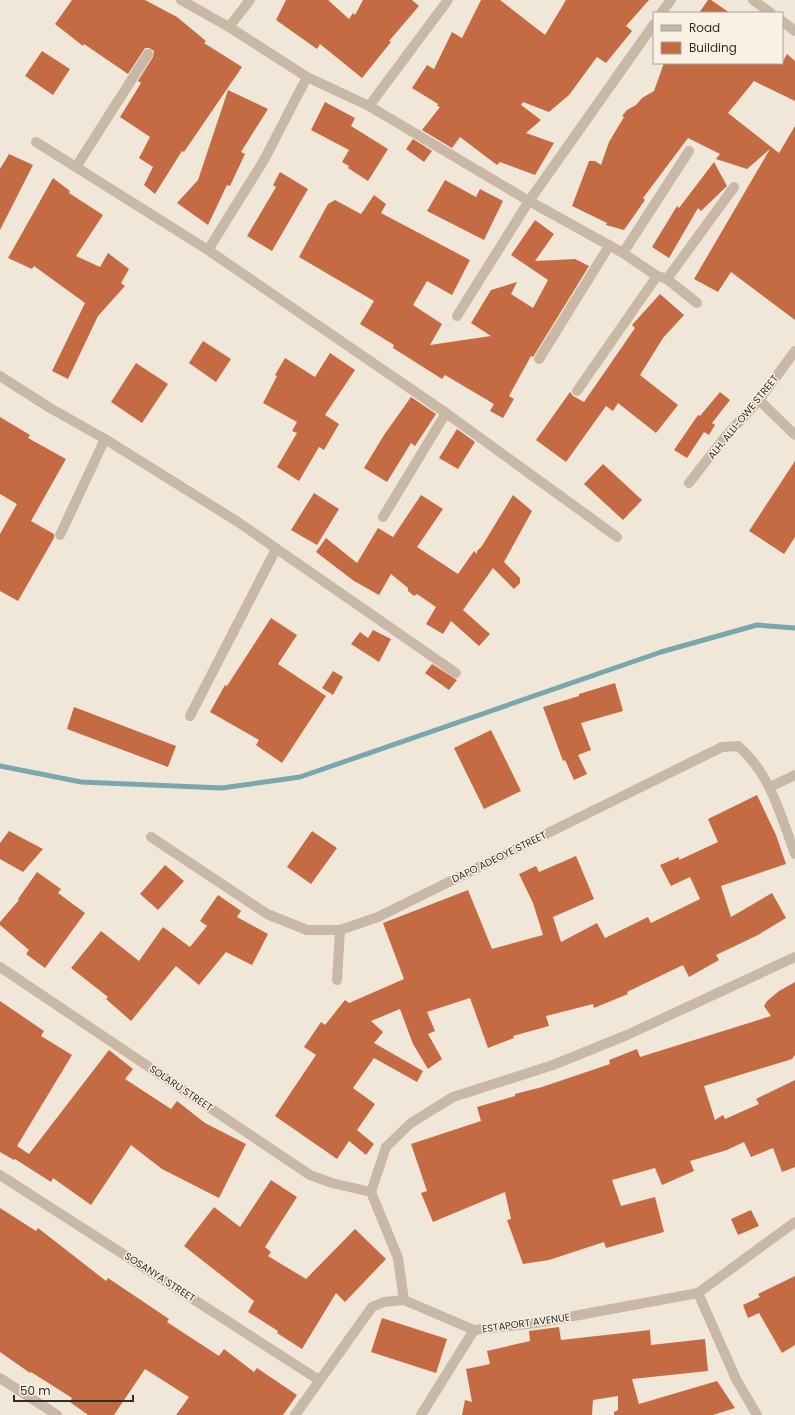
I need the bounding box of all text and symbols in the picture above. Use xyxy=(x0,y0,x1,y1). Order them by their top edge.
legend xyxy=(653,12,783,64)
text: Road xyxy=(689,19,720,36)
text: Building xyxy=(689,39,737,56)
street label: ALH. ALLI-OWE STREET xyxy=(704,371,782,462)
street label: DAPO ADEOYE STREET xyxy=(449,827,549,886)
street label: SOLARU STREET xyxy=(146,1061,216,1115)
street label: SOSANYA STREET xyxy=(122,1248,199,1306)
street label: ESTAPORT AVENUE xyxy=(481,1309,571,1337)
scale bar xyxy=(14,1377,133,1403)
text: 50 m xyxy=(20,1382,51,1399)

